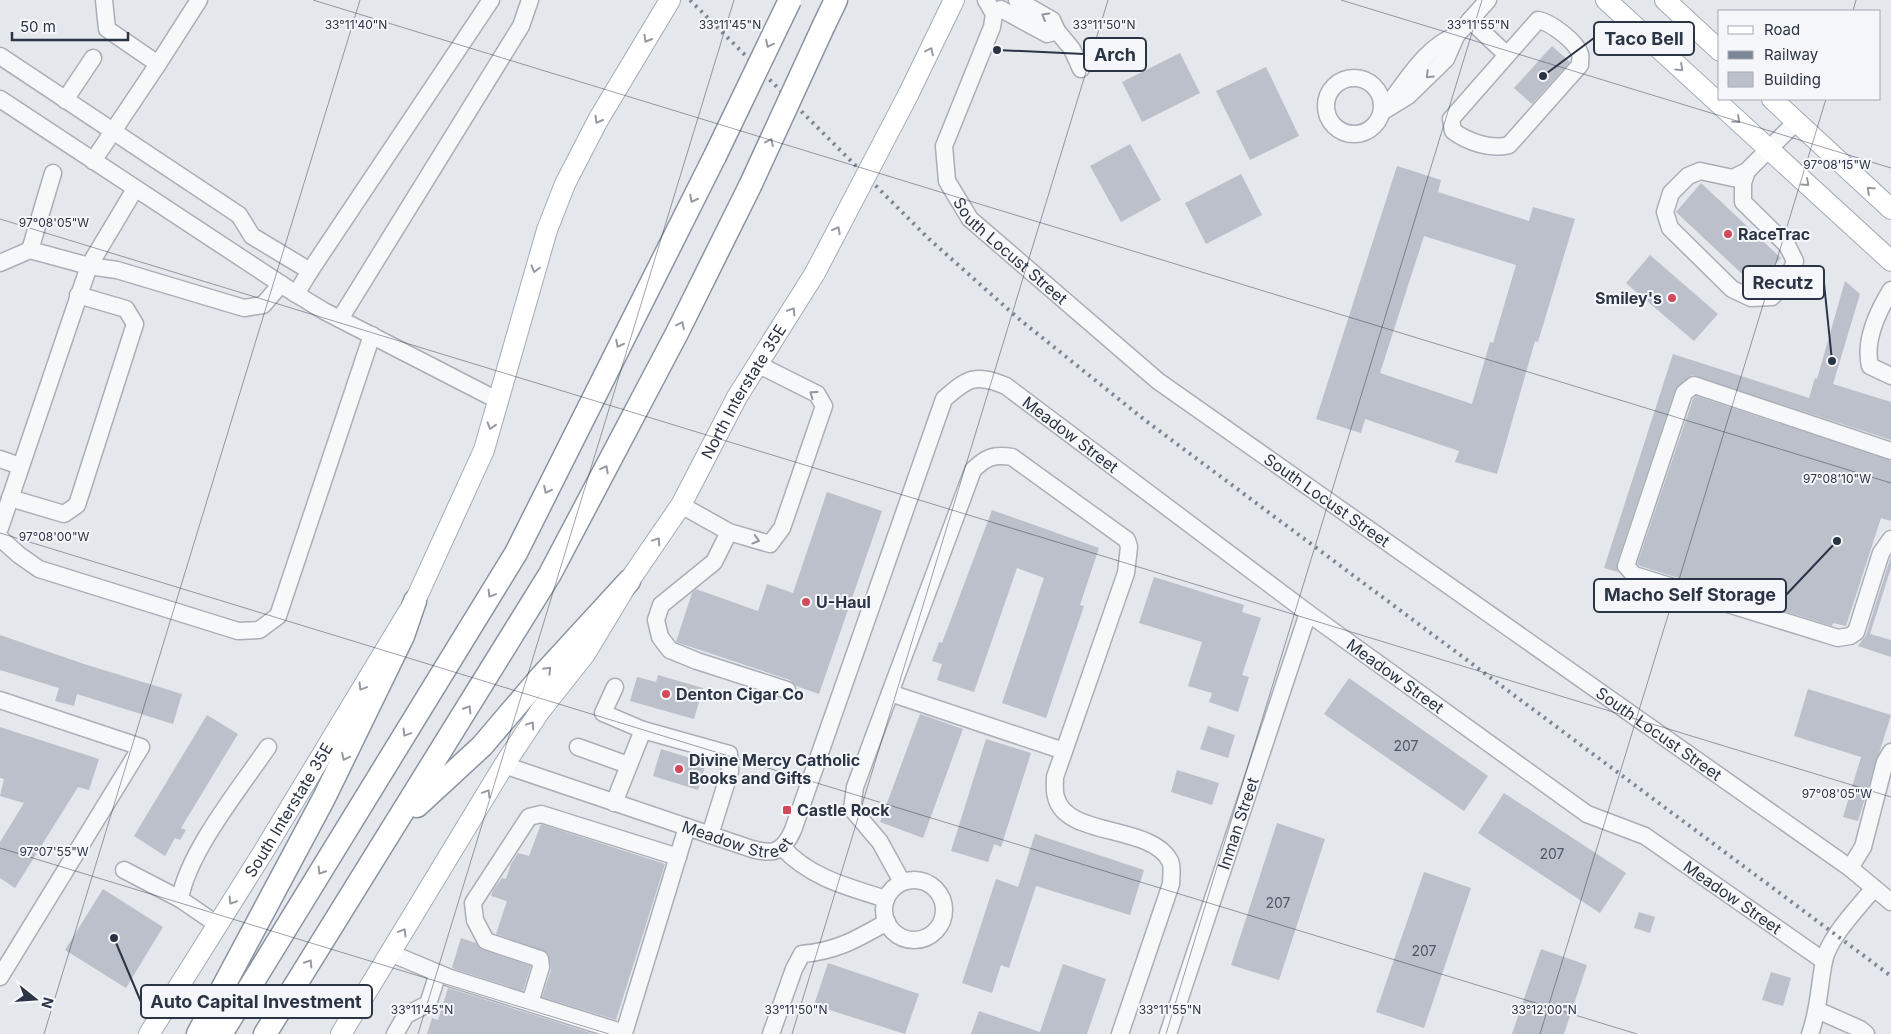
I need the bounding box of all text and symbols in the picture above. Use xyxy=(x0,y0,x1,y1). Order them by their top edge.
scale bar xyxy=(12,10,129,42)
legend xyxy=(1718,10,1881,100)
one-way arrow xyxy=(1041,12,1050,22)
text: 50 m xyxy=(20,17,56,36)
text: 33°11'40"N xyxy=(325,17,387,32)
text: 33°11'45"N xyxy=(699,17,761,32)
text: 33°11'50"N xyxy=(1073,17,1135,32)
text: 33°11'55"N xyxy=(1447,17,1509,32)
text: Road xyxy=(1764,20,1800,39)
callout: Taco Bell xyxy=(1594,22,1694,55)
text: Taco Bell xyxy=(1604,28,1684,49)
one-way arrow xyxy=(643,34,653,43)
callout: Arch xyxy=(1084,38,1146,71)
one-way arrow xyxy=(765,39,775,48)
text: Arch xyxy=(1094,44,1136,65)
text: Railway xyxy=(1764,45,1819,64)
one-way arrow xyxy=(924,47,934,56)
one-way arrow xyxy=(1675,63,1684,72)
one-way arrow xyxy=(1426,69,1435,78)
text: Building xyxy=(1764,70,1821,89)
one-way arrow xyxy=(595,115,605,124)
one-way arrow xyxy=(1731,115,1740,124)
one-way arrow xyxy=(764,138,774,147)
text: 97°08'15"W xyxy=(1803,157,1871,172)
one-way arrow xyxy=(1800,177,1809,186)
one-way arrow xyxy=(1867,187,1876,196)
one-way arrow xyxy=(689,194,699,203)
street label: South Locust Street xyxy=(949,194,1072,308)
text: 97°08'05"W xyxy=(19,215,89,230)
place label: RaceTrac xyxy=(1738,224,1810,244)
one-way arrow xyxy=(831,226,841,235)
marker: RaceTrac xyxy=(1722,228,1734,240)
one-way arrow xyxy=(531,265,541,273)
callout: Recutz xyxy=(1743,266,1824,299)
text: Recutz xyxy=(1752,272,1814,293)
place label: Smiley's xyxy=(1595,288,1662,308)
marker: Smiley's xyxy=(1666,292,1678,304)
one-way arrow xyxy=(785,307,795,316)
street label: North Interstate 35E xyxy=(697,320,790,462)
one-way arrow xyxy=(675,321,685,330)
one-way arrow xyxy=(615,339,625,348)
one-way arrow xyxy=(809,391,819,400)
street label: Meadow Street xyxy=(1018,392,1122,477)
one-way arrow xyxy=(487,421,497,429)
street label: South Locust Street xyxy=(1260,449,1394,551)
one-way arrow xyxy=(599,465,609,474)
text: 97°08'10"W xyxy=(1803,471,1871,486)
one-way arrow xyxy=(543,484,553,493)
text: 97°08'00"W xyxy=(19,529,89,544)
one-way arrow xyxy=(752,534,760,544)
one-way arrow xyxy=(651,538,660,547)
callout: Macho Self Storage xyxy=(1594,579,1786,612)
text: Macho Self Storage xyxy=(1604,584,1776,605)
one-way arrow xyxy=(488,589,498,598)
place label: U-Haul xyxy=(816,592,871,612)
marker: U-Haul xyxy=(800,596,812,608)
street label: Meadow Street xyxy=(1343,634,1448,718)
one-way arrow xyxy=(542,667,551,676)
one-way arrow xyxy=(359,682,368,691)
street label: South Locust Street xyxy=(1592,683,1726,785)
place label: Denton Cigar Co xyxy=(676,684,804,704)
marker: Denton Cigar Co xyxy=(660,688,672,700)
one-way arrow xyxy=(461,706,471,715)
one-way arrow xyxy=(525,721,534,730)
one-way arrow xyxy=(403,727,413,736)
house number: 207 xyxy=(1393,737,1419,754)
street label: South Interstate 35E xyxy=(240,739,337,881)
place label: Divine Mercy Catholic Books and Gifts xyxy=(689,750,860,788)
one-way arrow xyxy=(341,752,351,761)
marker: Divine Mercy Catholic Books and Gifts xyxy=(673,763,685,775)
street label: Inman Street xyxy=(1213,775,1263,872)
text: 97°08'05"W xyxy=(1802,786,1872,801)
one-way arrow xyxy=(480,790,490,799)
place label: Castle Rock xyxy=(797,800,890,820)
marker: Castle Rock xyxy=(781,804,793,816)
street label: Meadow Street xyxy=(679,816,797,862)
text: 97°07'55"W xyxy=(19,844,89,859)
house number: 207 xyxy=(1539,845,1565,862)
street label: Meadow Street xyxy=(1680,856,1785,938)
one-way arrow xyxy=(318,866,327,875)
house number: 207 xyxy=(1265,894,1291,911)
one-way arrow xyxy=(229,896,239,905)
one-way arrow xyxy=(396,929,406,938)
house number: 207 xyxy=(1411,942,1437,959)
one-way arrow xyxy=(303,959,313,968)
north arrow xyxy=(10,974,60,1024)
callout: Auto Capital Investment xyxy=(141,985,372,1018)
text: Auto Capital Investment xyxy=(150,991,362,1012)
text: N xyxy=(38,995,58,1011)
text: 33°11'45"N xyxy=(391,1002,453,1017)
text: 33°11'50"N xyxy=(765,1002,827,1017)
text: 33°11'55"N xyxy=(1139,1002,1201,1017)
text: 33°12'00"N xyxy=(1511,1002,1577,1017)

